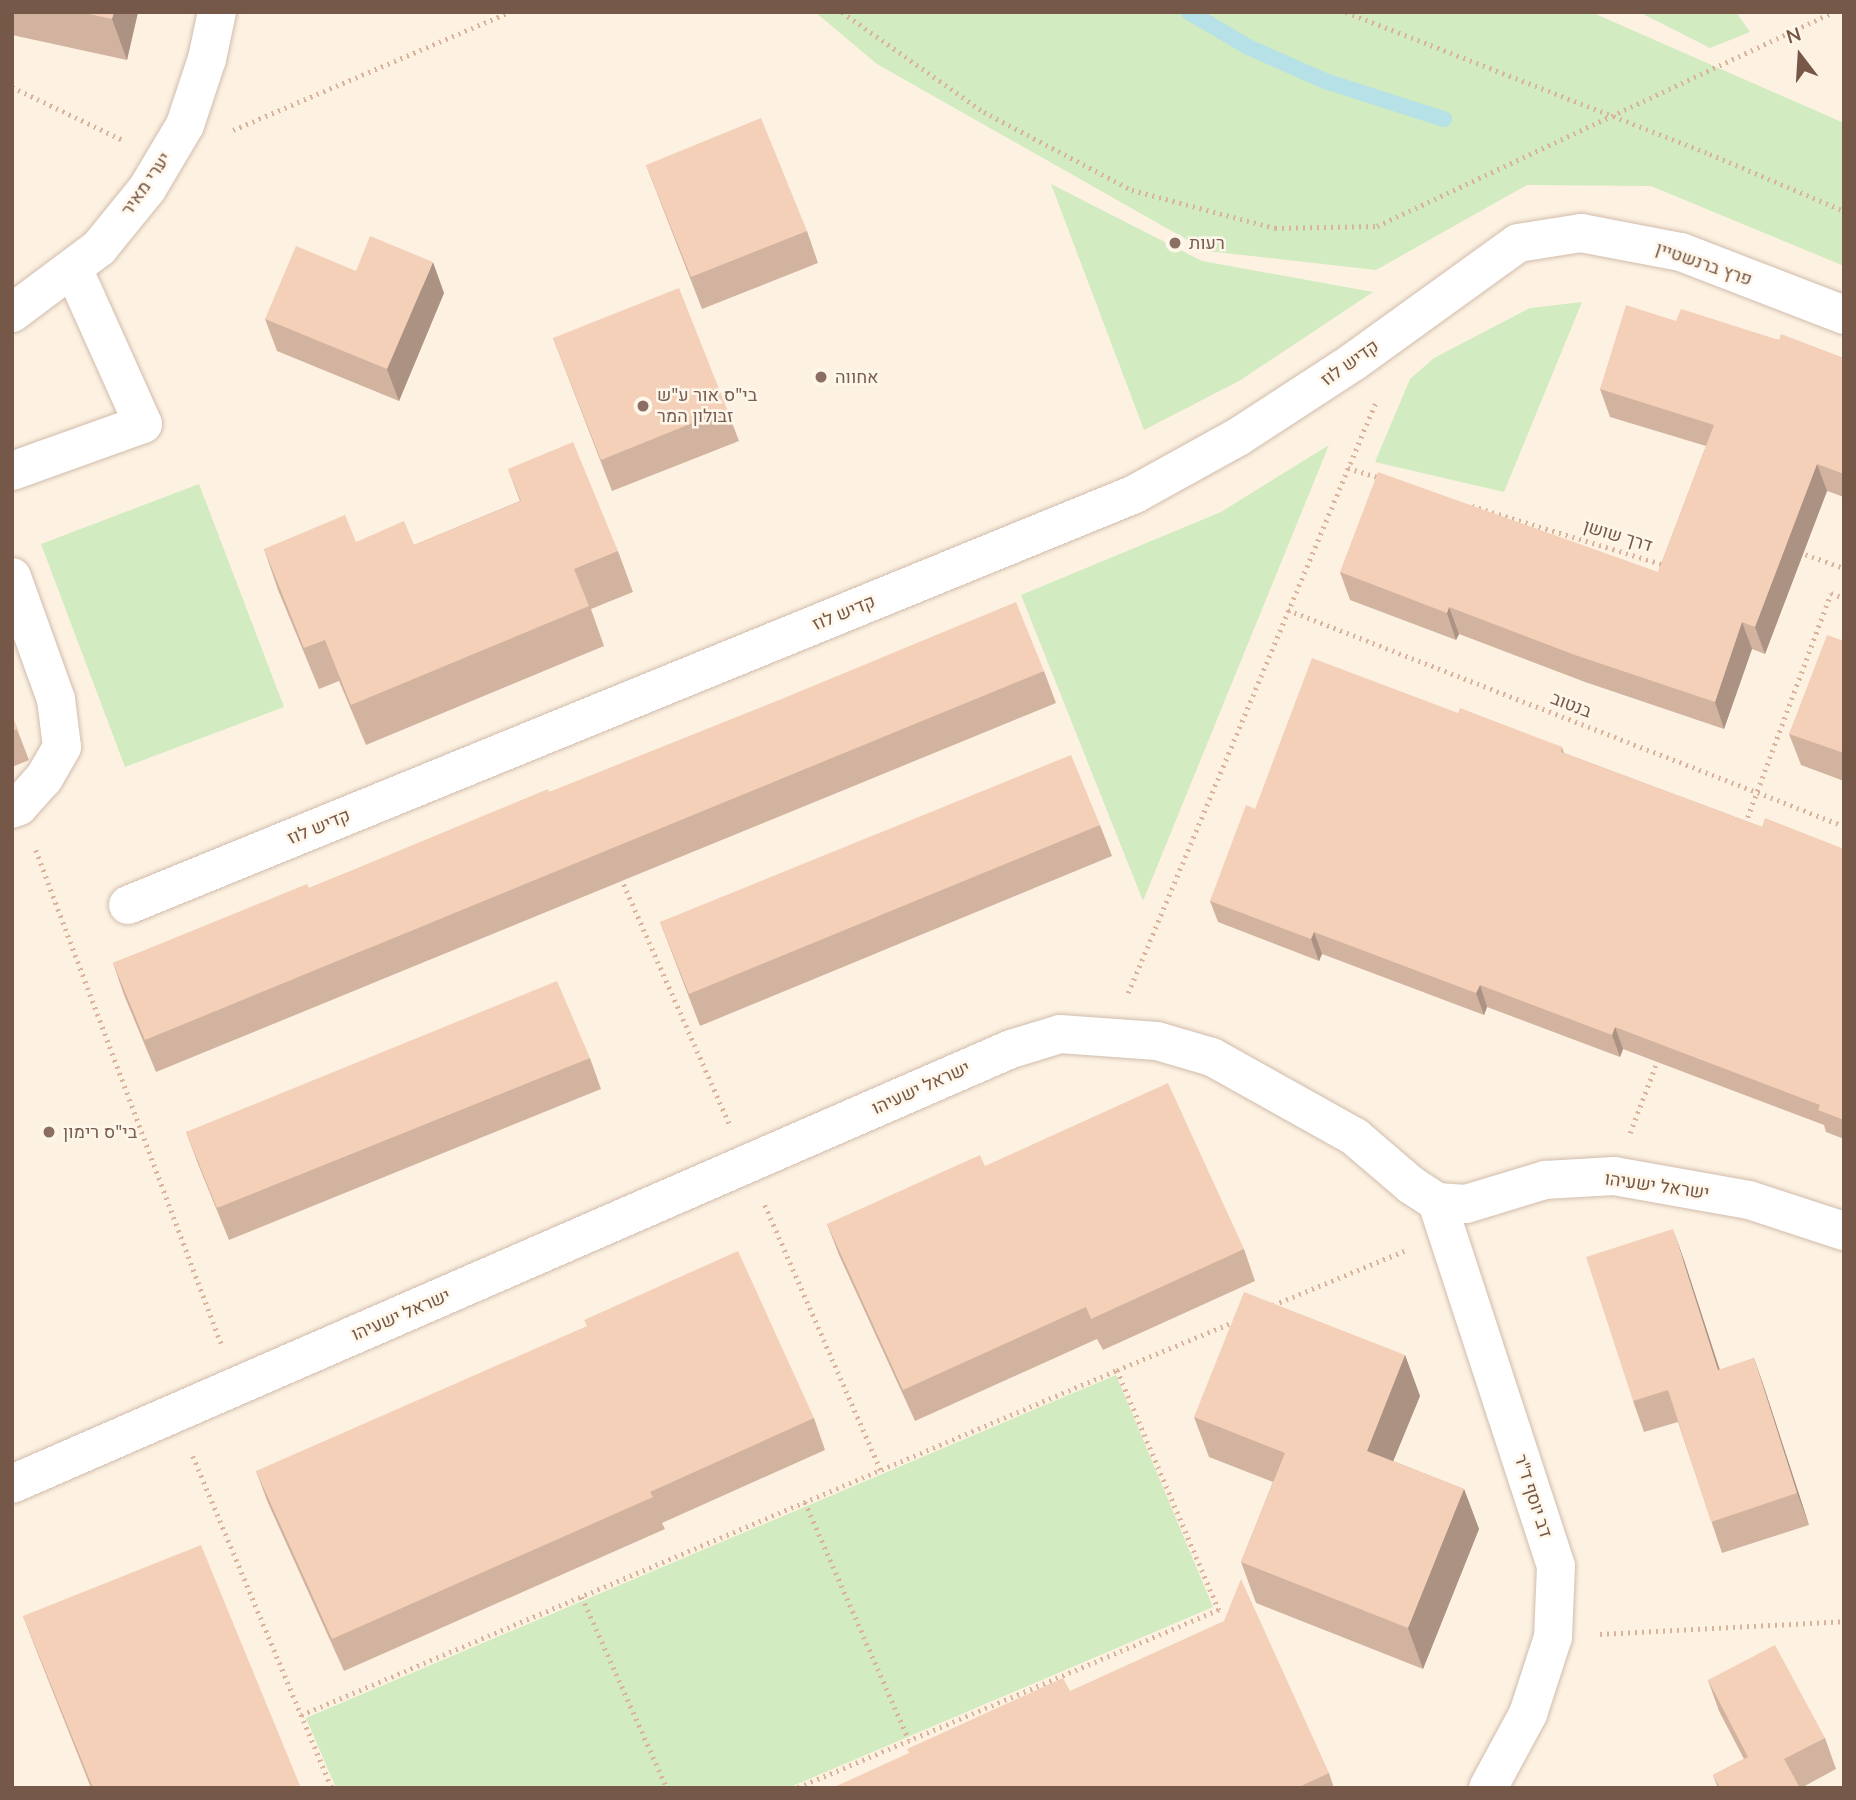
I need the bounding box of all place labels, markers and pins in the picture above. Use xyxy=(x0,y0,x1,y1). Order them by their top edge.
place label: רעות xyxy=(1189,232,1225,254)
marker: רעות xyxy=(1167,235,1183,251)
place label: אחווה xyxy=(835,366,879,388)
marker: אחווה xyxy=(813,369,829,385)
place label: בי"ס אור ע"ש זבולון המר xyxy=(657,385,757,428)
marker: בי"ס אור ע"ש זבולון המר xyxy=(635,398,651,414)
place label: בי"ס רימון xyxy=(63,1121,137,1143)
marker: בי"ס רימון xyxy=(41,1124,57,1140)

